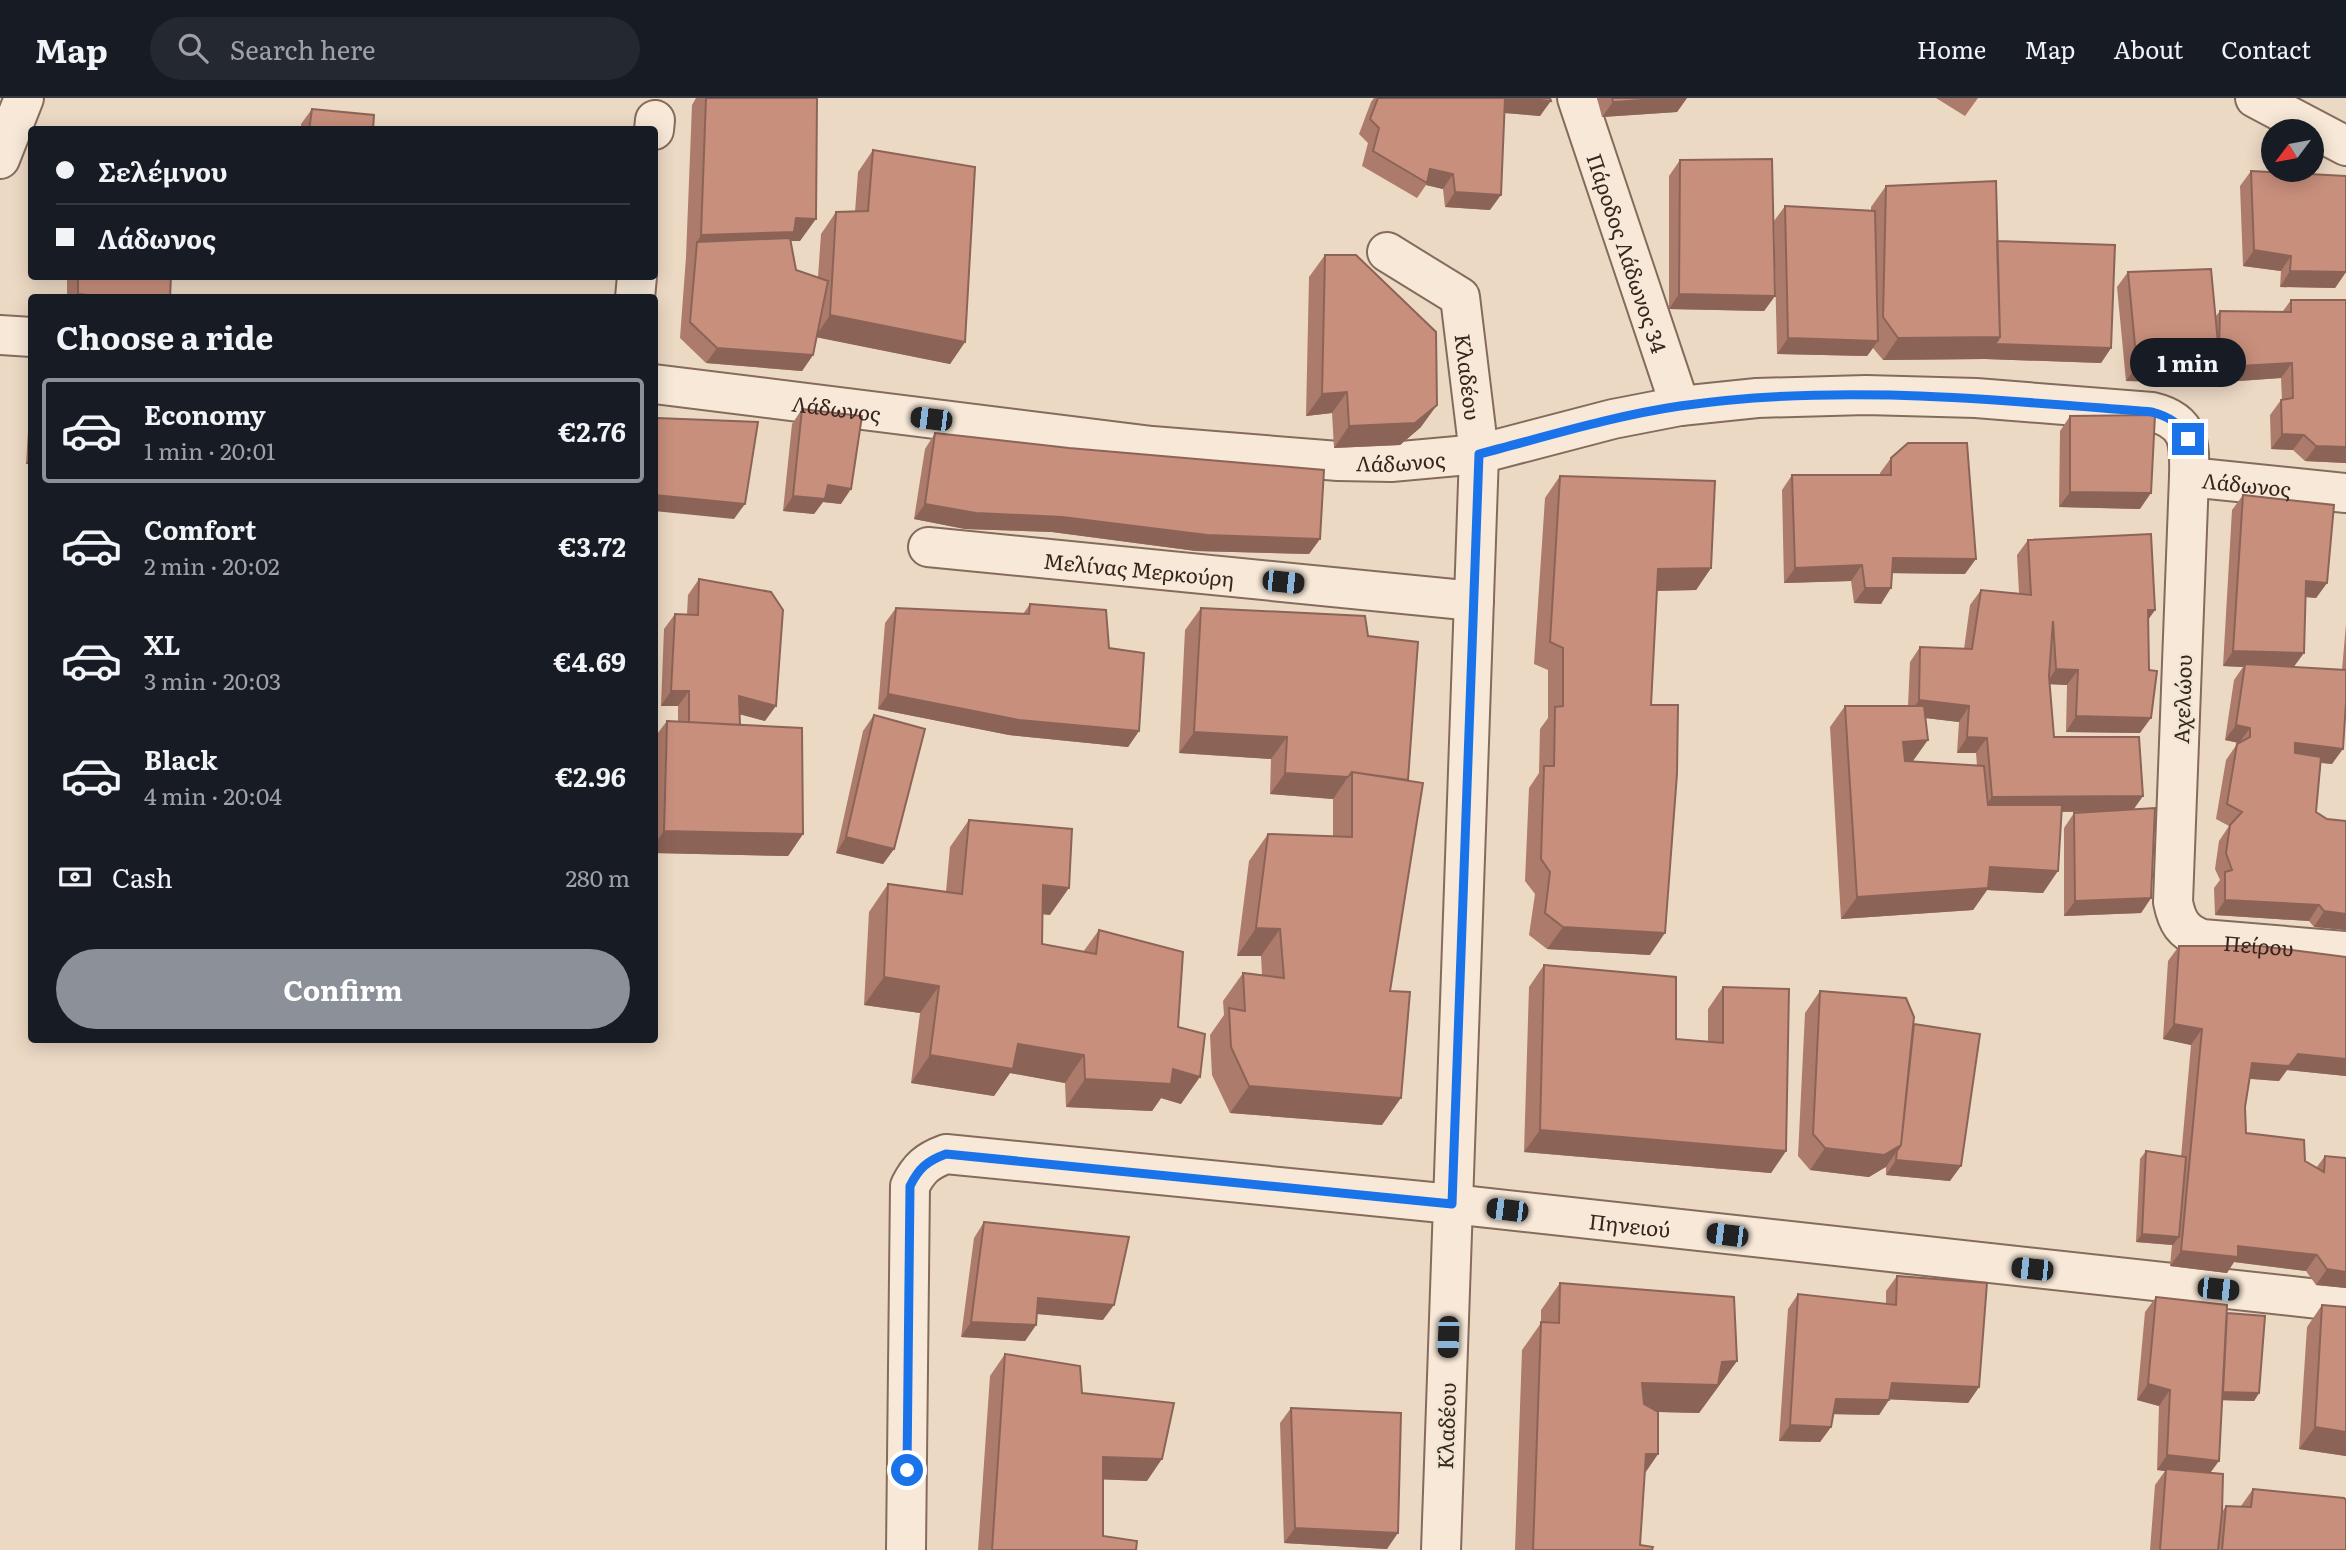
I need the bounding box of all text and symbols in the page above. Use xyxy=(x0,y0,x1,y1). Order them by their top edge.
search box xyxy=(150,17,640,80)
text: Map xyxy=(35,24,108,73)
icon: search xyxy=(174,29,212,67)
text: Search here xyxy=(230,29,376,68)
text: Home xyxy=(1917,31,1986,66)
text: Map xyxy=(2024,31,2075,66)
text: About xyxy=(2113,31,2183,66)
text: Contact xyxy=(2221,31,2311,66)
north arrow xyxy=(2261,119,2324,182)
map controls xyxy=(2261,119,2324,182)
street label: Πάροδος Λάδωνος 34 xyxy=(1581,149,1677,357)
text: Σελέμνου xyxy=(98,151,227,190)
text: Λάδωνος xyxy=(98,218,216,257)
text: Choose a ride xyxy=(56,312,273,360)
street label: Κλαδέου xyxy=(1449,332,1490,422)
callout: 1 min xyxy=(2130,338,2246,386)
text: 1 min xyxy=(2157,345,2219,379)
street label: Λάδωνος xyxy=(790,386,883,428)
text: Economy xyxy=(144,394,266,433)
icon: car xyxy=(60,399,123,462)
car xyxy=(909,406,954,432)
text: €2.76 xyxy=(558,411,626,450)
route end xyxy=(2172,423,2204,455)
text: 1 min · 20:01 xyxy=(144,433,275,467)
street label: Λάδωνος xyxy=(1356,442,1446,478)
street label: Λάδωνος xyxy=(2201,463,2293,503)
text: Comfort xyxy=(144,509,256,548)
icon: car xyxy=(60,514,123,577)
text: €3.72 xyxy=(558,526,626,565)
street label: Μελίνας Μερκούρη xyxy=(1042,543,1236,593)
text: 2 min · 20:02 xyxy=(144,548,280,582)
car xyxy=(1262,569,1305,595)
text: XL xyxy=(144,624,181,663)
icon: car xyxy=(60,629,123,692)
text: €4.69 xyxy=(554,641,626,680)
street label: Αχελώου xyxy=(2164,654,2198,744)
text: 3 min · 20:03 xyxy=(144,663,281,697)
text: Black xyxy=(144,739,218,778)
icon: car xyxy=(60,744,123,807)
text: €2.96 xyxy=(555,756,626,795)
text: 4 min · 20:04 xyxy=(144,778,282,812)
text: Cash xyxy=(112,857,173,896)
icon: cash xyxy=(56,858,94,896)
text: 280 m xyxy=(565,860,630,894)
street label: Πείρου xyxy=(2222,925,2295,962)
button: Confirm xyxy=(56,949,630,1029)
car xyxy=(1485,1197,1530,1223)
street label: Πηνειού xyxy=(1587,1204,1672,1243)
car xyxy=(1705,1222,1750,1248)
car xyxy=(2011,1256,2054,1282)
car xyxy=(2197,1276,2240,1302)
car xyxy=(1437,1316,1460,1358)
street label: Κλαδέου xyxy=(1428,1382,1462,1470)
route start xyxy=(891,1454,923,1486)

